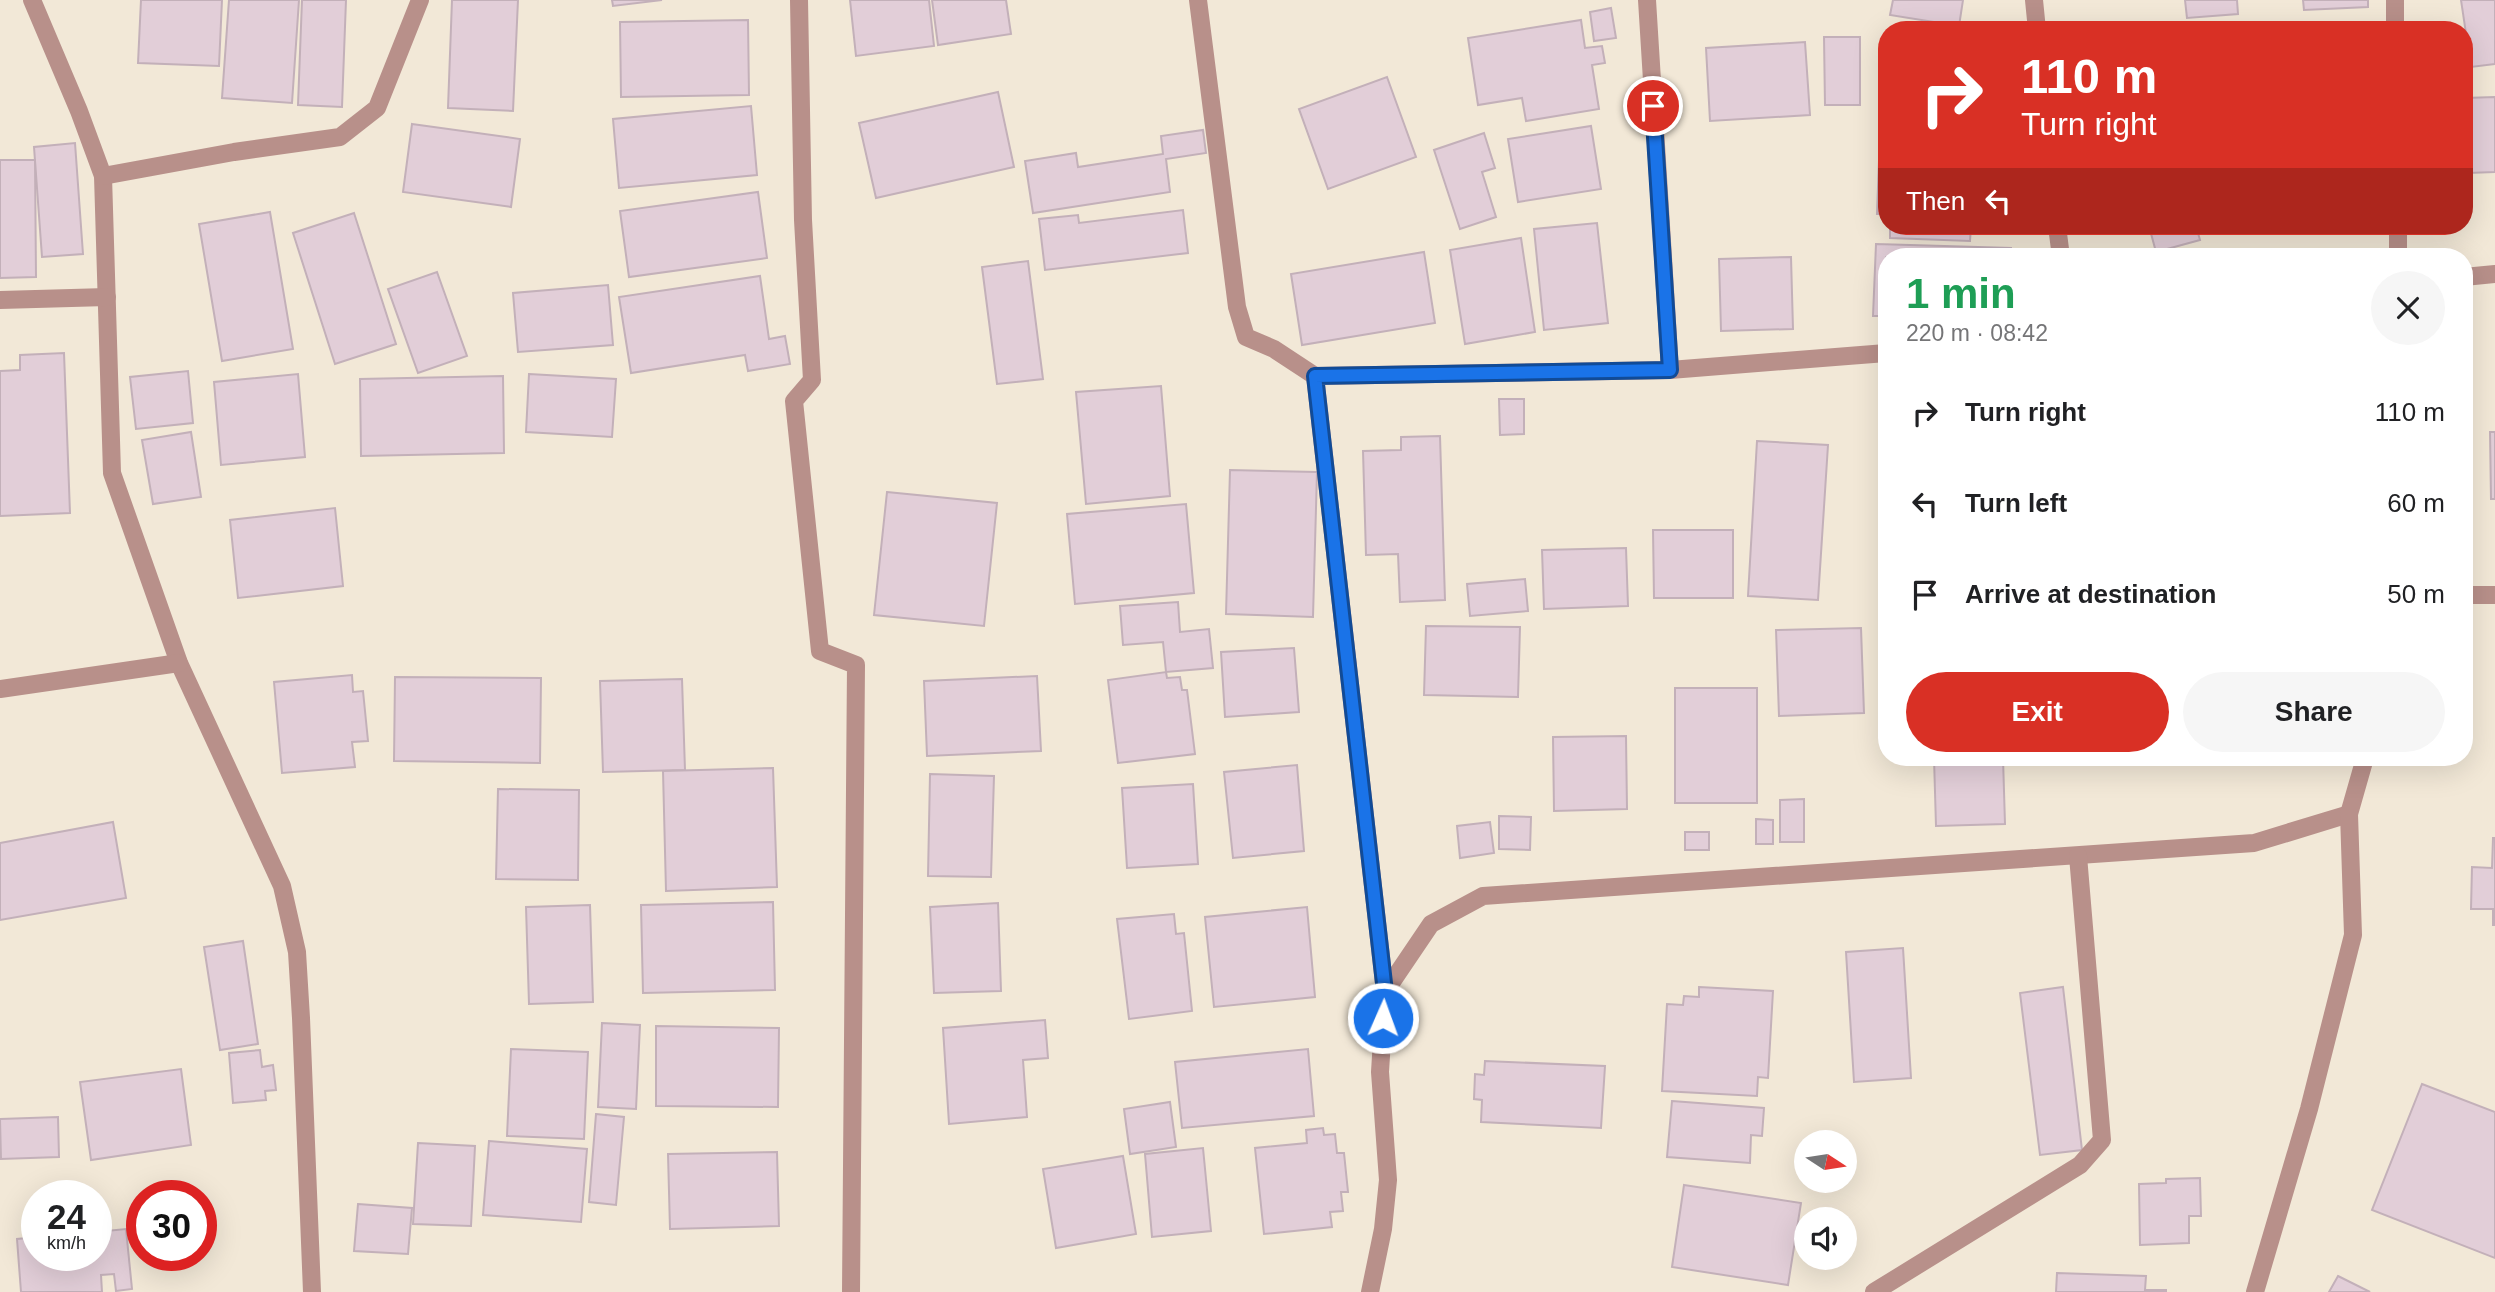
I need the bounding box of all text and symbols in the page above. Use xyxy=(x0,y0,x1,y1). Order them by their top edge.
icon: right xyxy=(1906,49,1997,140)
text: 110 m xyxy=(2021,49,2157,103)
pin xyxy=(1623,76,1683,136)
icon: arrive xyxy=(1634,87,1672,125)
text: Turn right xyxy=(2021,106,2157,142)
icon: left xyxy=(1979,182,2017,220)
text: Then xyxy=(1906,186,1965,216)
text: 1 min xyxy=(1906,270,2016,317)
button: close xyxy=(2371,271,2445,345)
text: 220 m · 08:42 xyxy=(1906,320,2048,346)
icon: right xyxy=(1906,394,1944,432)
text: Turn right xyxy=(1965,397,2086,427)
text: 110 m xyxy=(2375,397,2445,427)
icon: left xyxy=(1906,485,1944,523)
text: Turn left xyxy=(1965,488,2067,518)
text: 60 m xyxy=(2387,488,2445,518)
icon: arrive xyxy=(1906,576,1944,614)
text: Arrive at destination xyxy=(1965,579,2216,609)
text: 50 m xyxy=(2387,579,2445,609)
button: Exit xyxy=(1906,672,2169,752)
button: Share xyxy=(2183,672,2445,752)
position arrow xyxy=(1346,981,1420,1055)
north arrow xyxy=(1794,1130,1857,1194)
map controls xyxy=(1794,1130,1857,1270)
speed limit sign: 30 xyxy=(126,1180,217,1271)
text: 24 xyxy=(47,1197,86,1236)
button: sound xyxy=(1794,1207,1857,1270)
text: km/h xyxy=(47,1233,86,1253)

